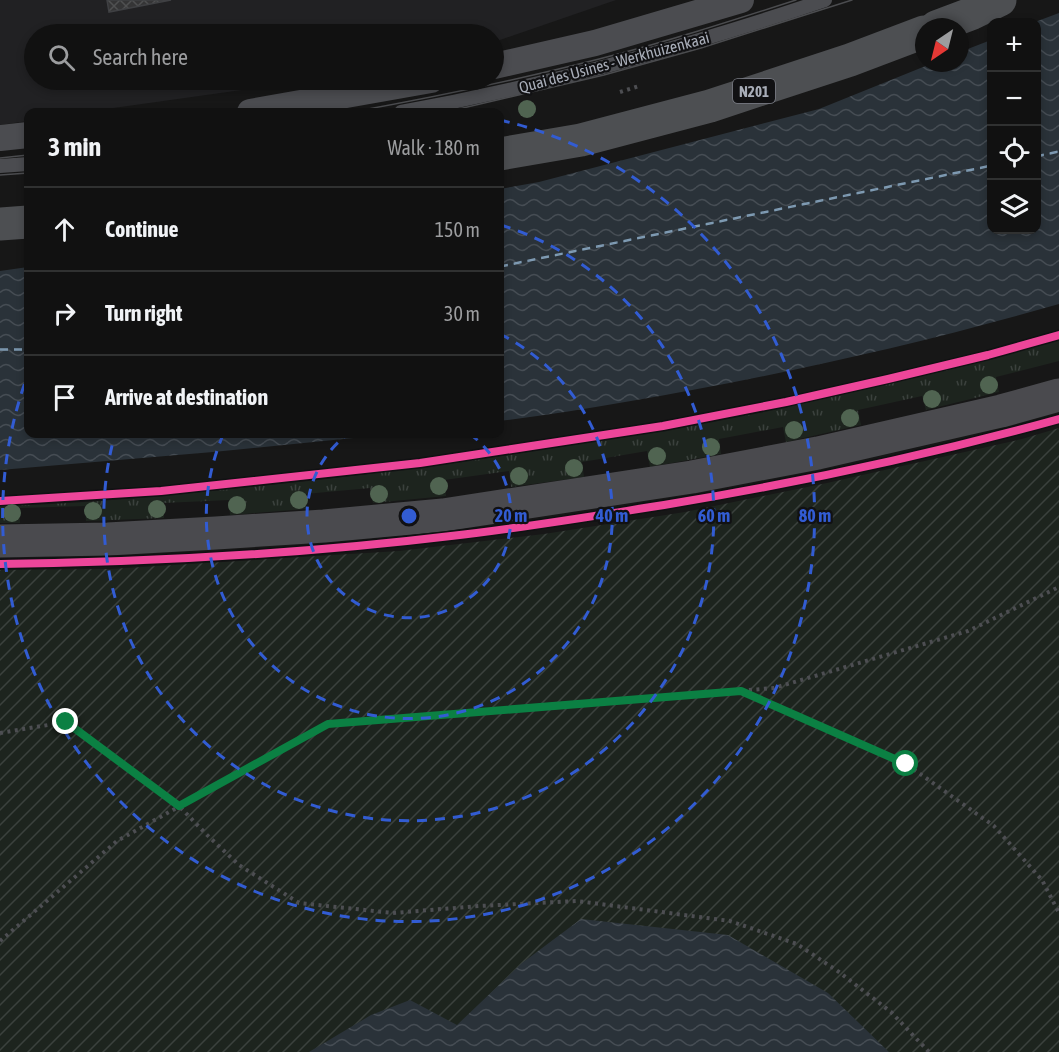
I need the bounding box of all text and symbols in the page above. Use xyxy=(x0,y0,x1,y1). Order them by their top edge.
north arrow xyxy=(915,18,969,72)
map controls xyxy=(987,18,1041,234)
button: + xyxy=(987,18,1041,72)
search box xyxy=(24,24,504,90)
street label: Quai des Usines - Werkhuizenkaai xyxy=(517,28,711,96)
icon: search xyxy=(45,41,78,74)
text: Search here xyxy=(93,44,188,70)
button: − xyxy=(987,72,1041,126)
road number: N201 xyxy=(733,79,775,103)
button: locate xyxy=(987,126,1041,180)
text: 3 min xyxy=(48,132,101,162)
text: Walk · 180 m xyxy=(388,136,480,159)
button: layers xyxy=(987,180,1041,234)
icon: ahead xyxy=(48,213,81,246)
text: Continue xyxy=(105,216,179,242)
text: 150 m xyxy=(435,218,480,241)
icon: right xyxy=(48,297,81,330)
text: Turn right xyxy=(105,300,182,326)
text: 30 m xyxy=(444,302,480,325)
icon: arrive xyxy=(48,381,81,414)
text: Arrive at destination xyxy=(105,384,268,410)
text: 20 m xyxy=(495,505,527,526)
text: 40 m xyxy=(595,505,628,526)
text: 60 m xyxy=(698,505,730,526)
text: 80 m xyxy=(799,505,831,526)
centre of rings xyxy=(399,506,419,526)
route end xyxy=(52,708,78,734)
route start xyxy=(892,750,918,776)

